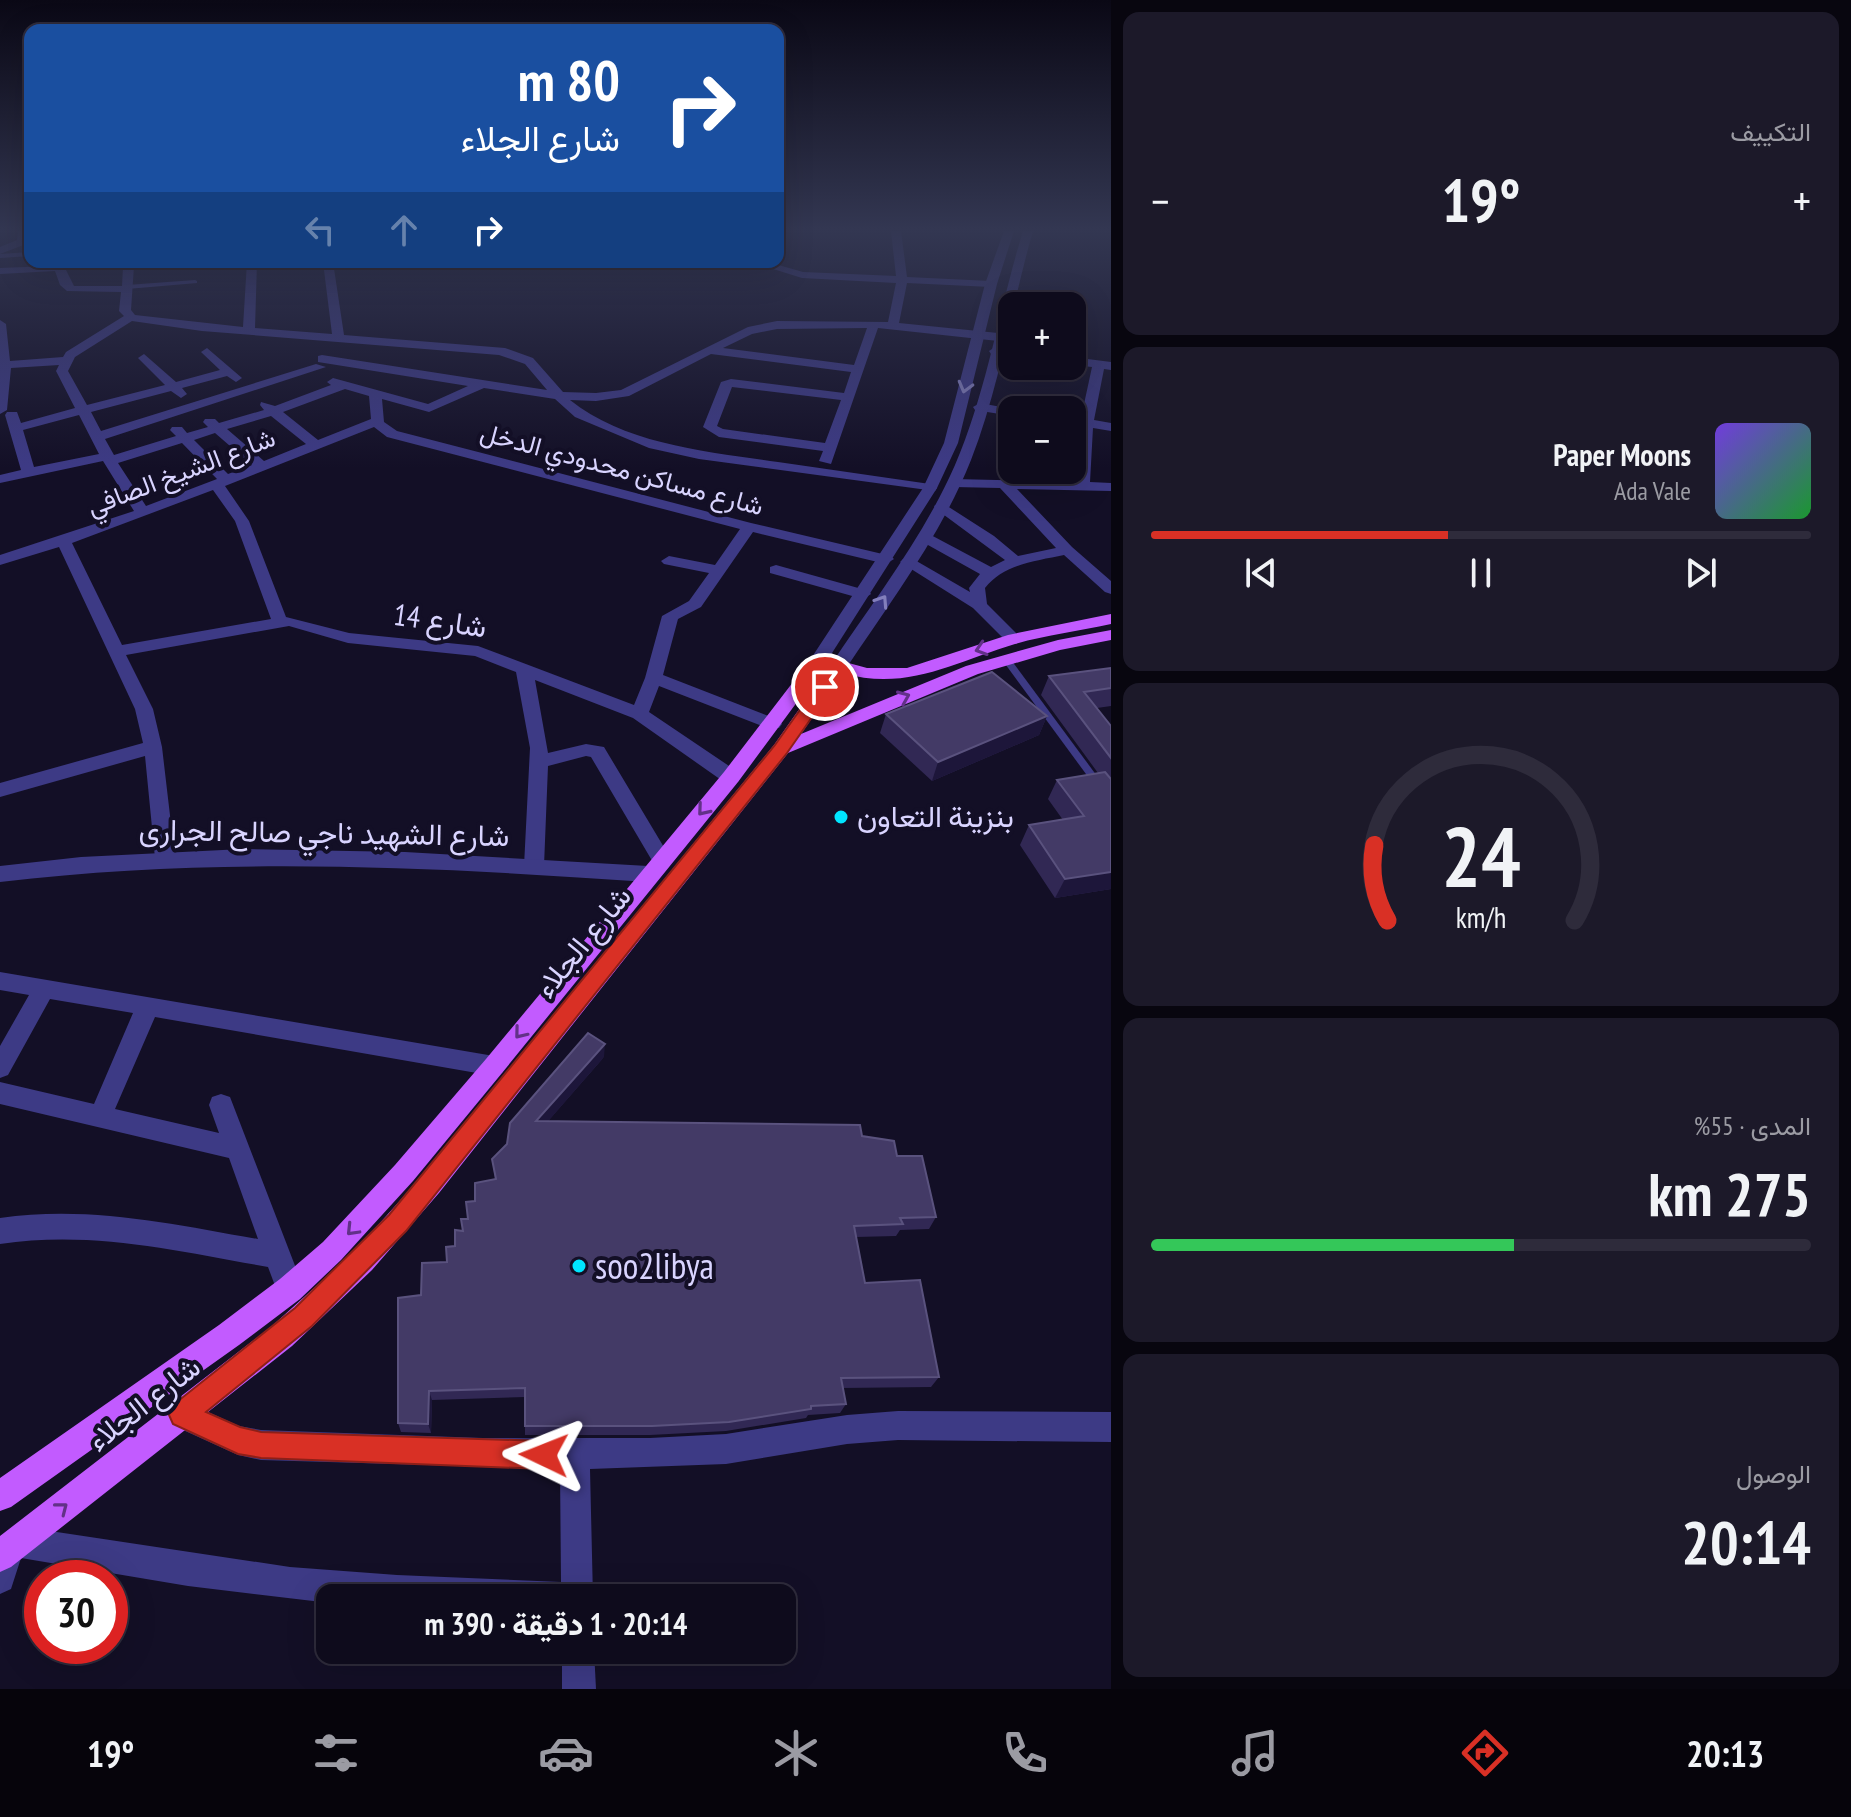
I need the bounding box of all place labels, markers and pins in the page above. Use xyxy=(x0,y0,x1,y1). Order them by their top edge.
pin xyxy=(791,653,859,721)
place label: بنزينة التعاون xyxy=(857,796,1014,835)
marker: بنزينة التعاون xyxy=(832,808,850,826)
place label: soo2libya xyxy=(595,1242,714,1289)
marker: soo2libya xyxy=(570,1257,588,1275)

